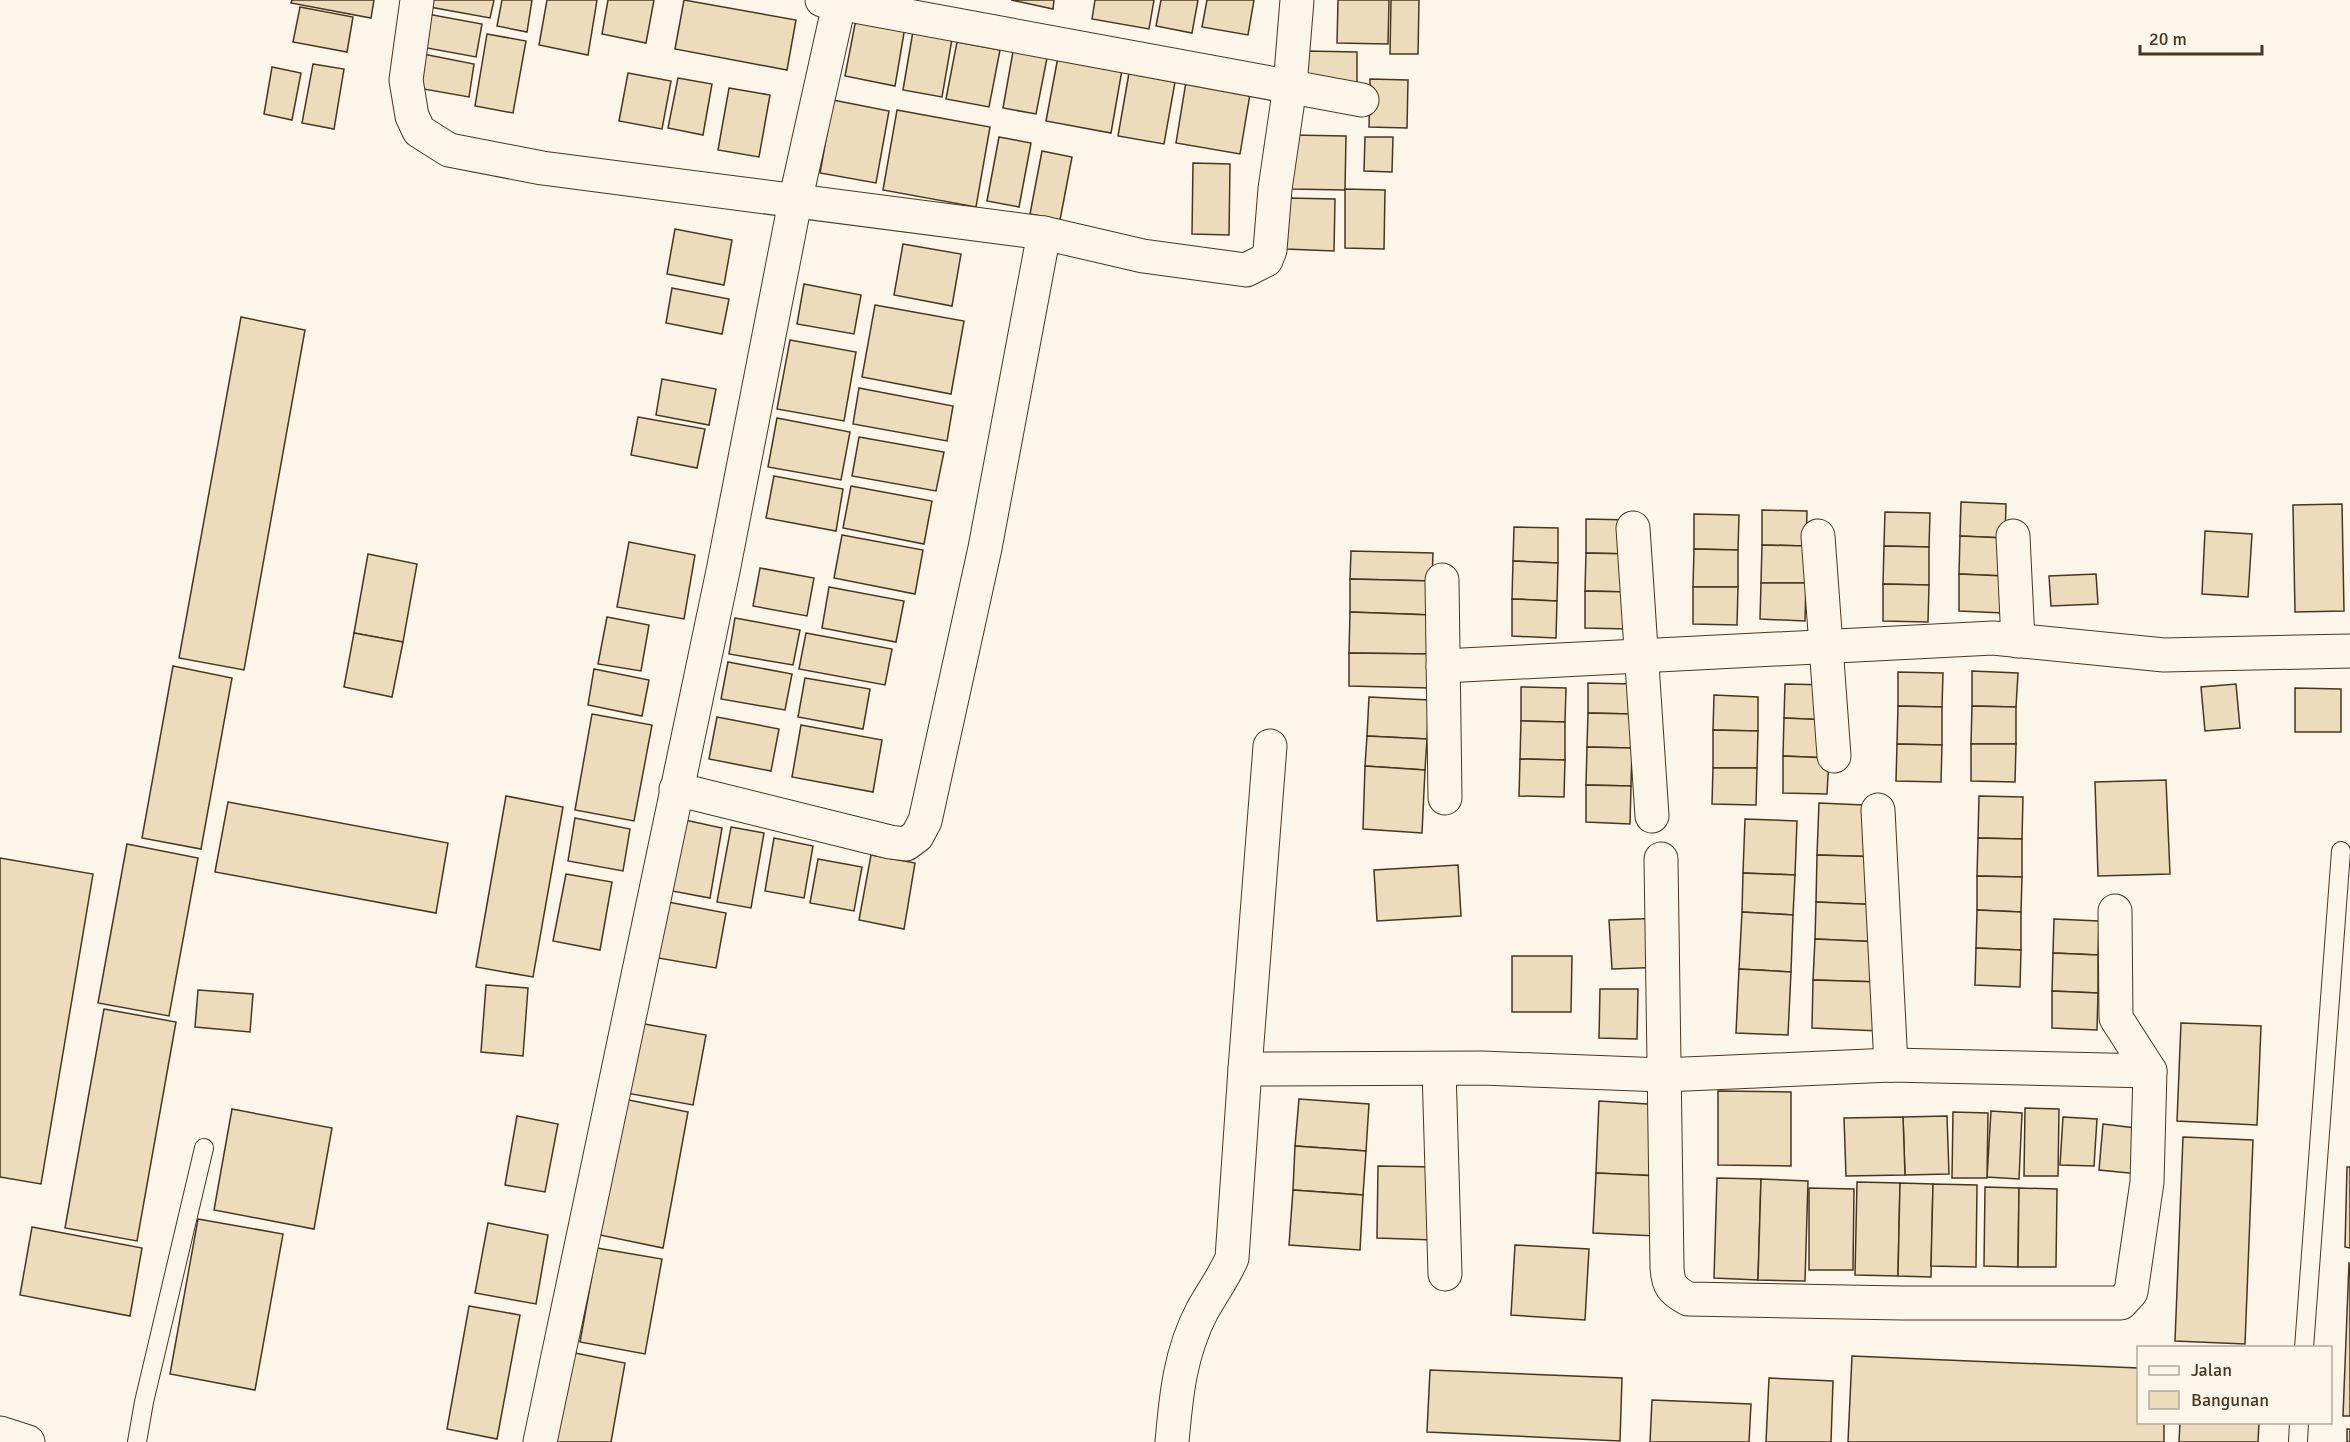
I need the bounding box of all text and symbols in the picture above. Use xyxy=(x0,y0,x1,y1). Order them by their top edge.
scale bar xyxy=(2140,18,2262,56)
text: 20 m xyxy=(2149,28,2187,50)
legend xyxy=(2137,1346,2332,1424)
text: Jalan xyxy=(2191,1359,2232,1381)
text: Bangunan xyxy=(2191,1389,2269,1411)

